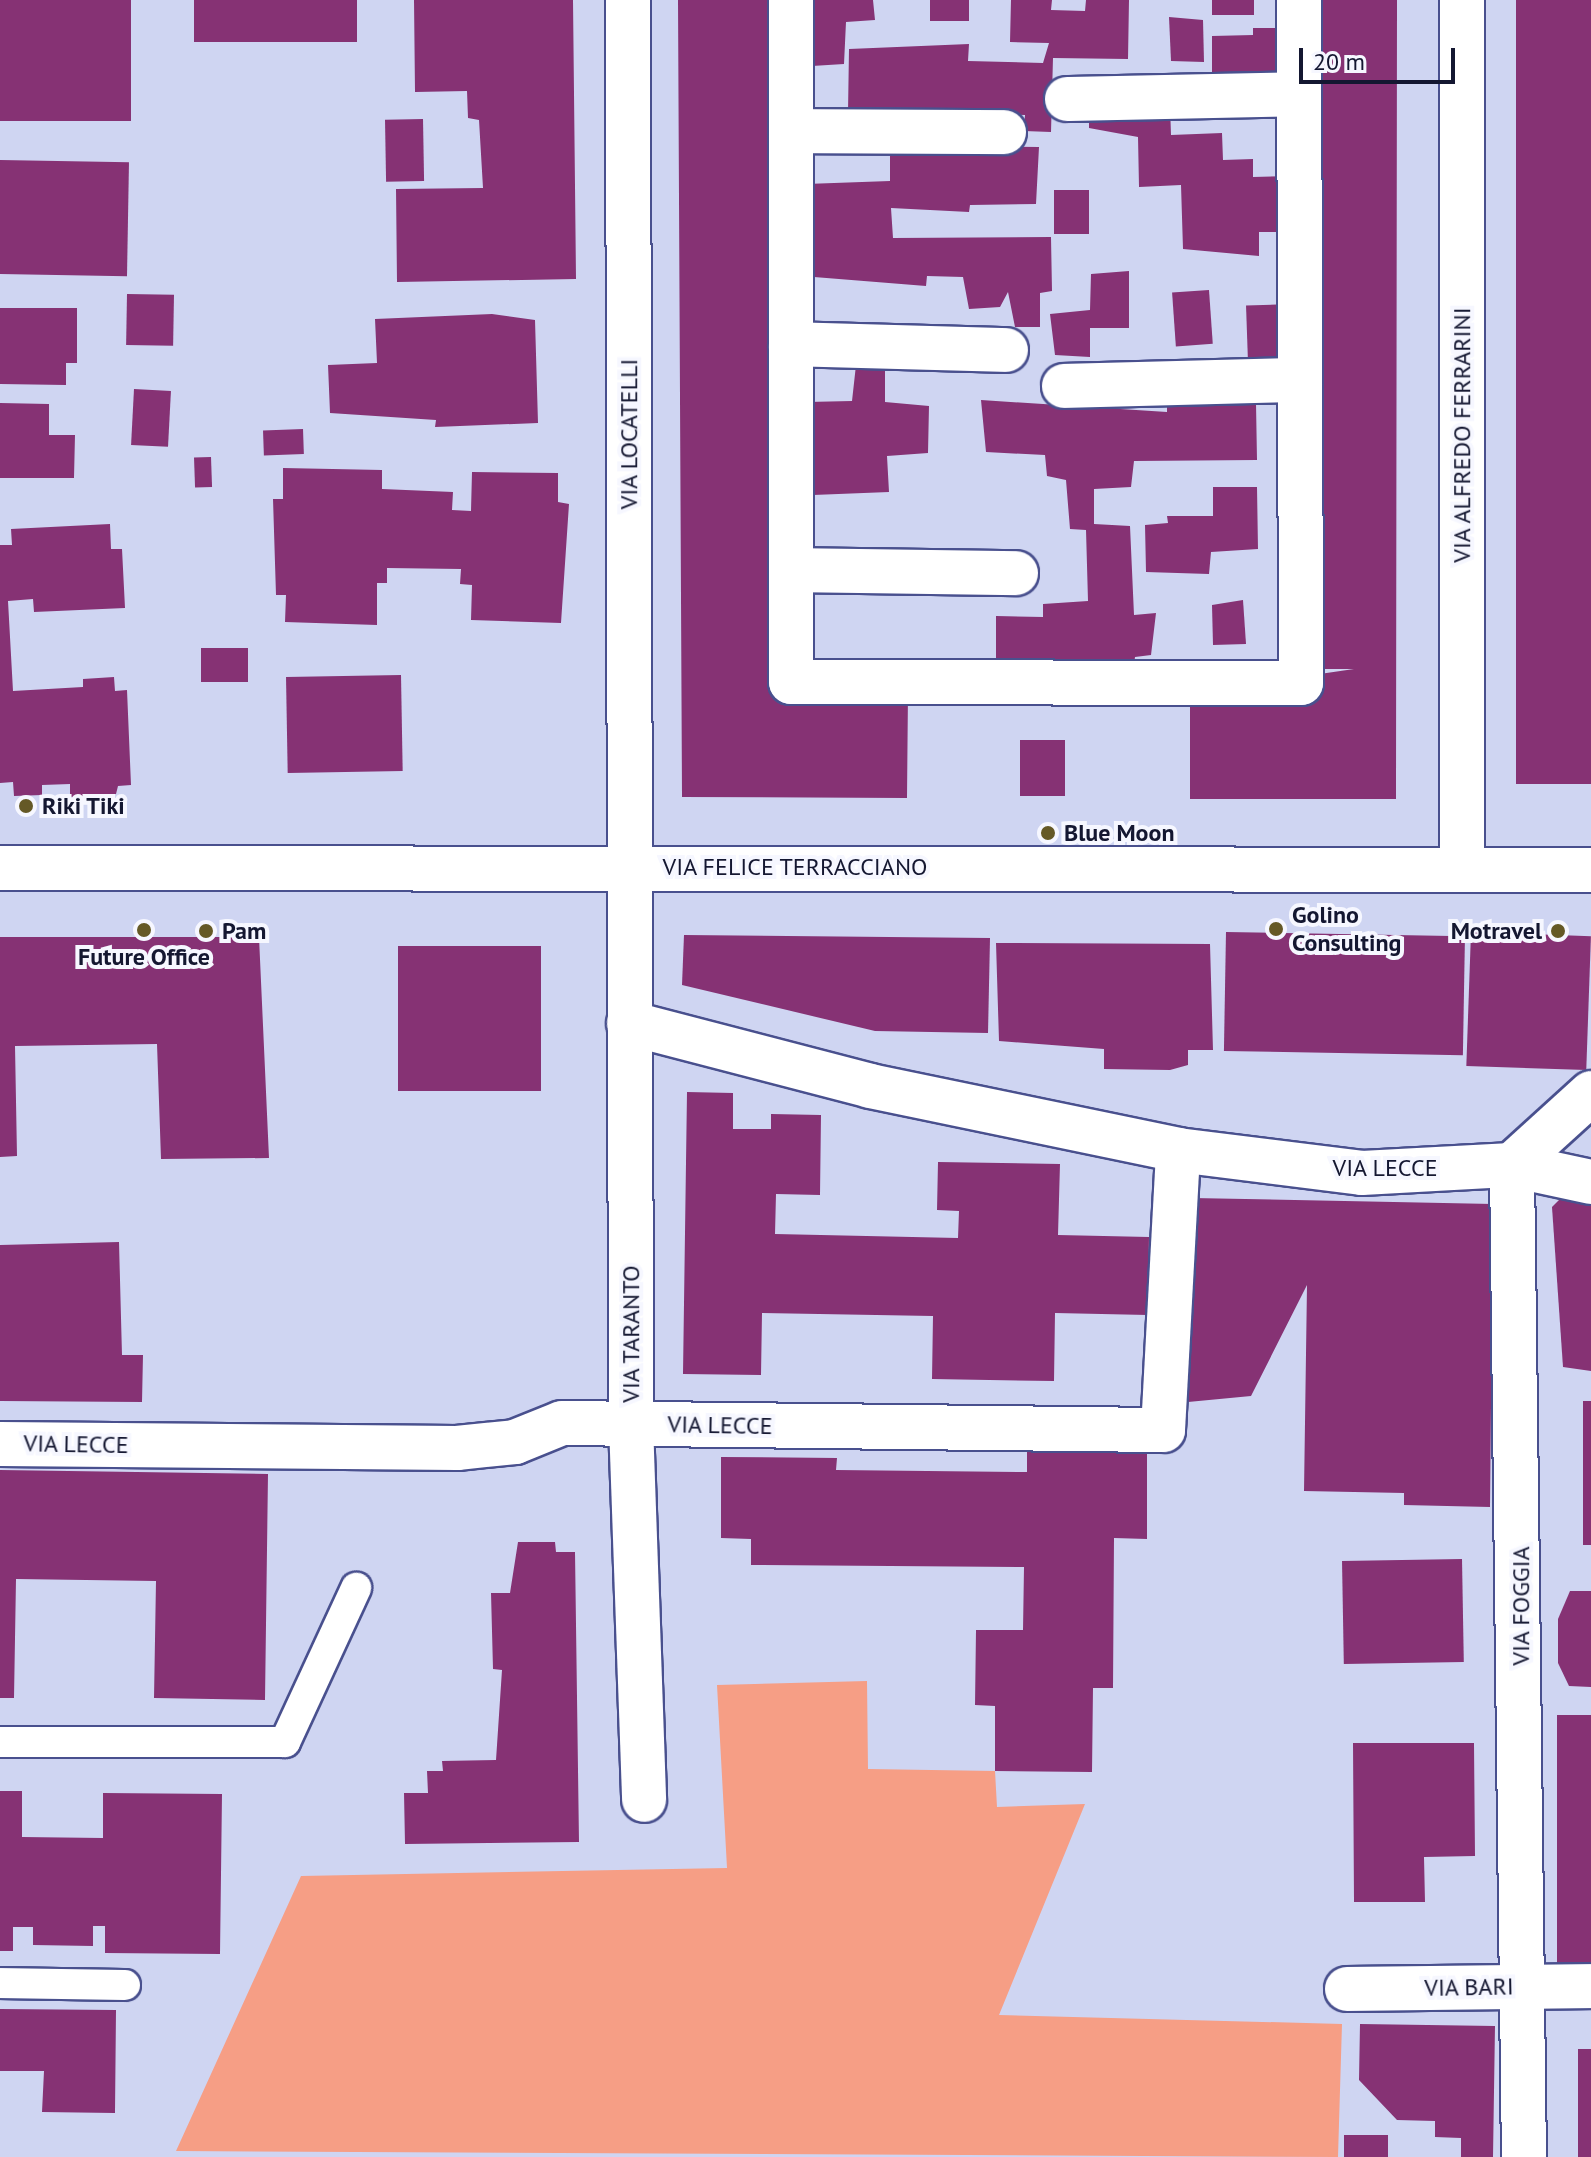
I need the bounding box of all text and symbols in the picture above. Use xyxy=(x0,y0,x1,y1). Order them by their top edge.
scale bar xyxy=(1303,32,1459,82)
text: 20 m xyxy=(1313,46,1365,77)
street label: VIA ALFREDO FERRARINI xyxy=(1448,306,1476,564)
street label: VIA LOCATELLI xyxy=(615,358,643,510)
place label: Riki Tiki xyxy=(42,792,126,820)
marker: Riki Tiki xyxy=(17,797,35,815)
place label: Blue Moon xyxy=(1064,819,1174,847)
marker: Blue Moon xyxy=(1039,824,1057,842)
street label: VIA FELICE TERRACCIANO xyxy=(662,853,928,881)
place label: Golino Consulting xyxy=(1292,901,1401,957)
place label: Pam xyxy=(222,917,266,945)
place label: Motravel xyxy=(1451,917,1542,945)
marker: Golino Consulting xyxy=(1267,920,1285,938)
marker: Future Office xyxy=(135,921,153,939)
marker: Pam xyxy=(197,922,215,940)
marker: Motravel xyxy=(1549,922,1567,940)
place label: Future Office xyxy=(78,943,210,971)
street label: VIA LECCE xyxy=(1332,1154,1438,1182)
street label: VIA TARANTO xyxy=(617,1264,645,1404)
street label: VIA LECCE xyxy=(667,1410,773,1440)
street label: VIA LECCE xyxy=(23,1429,129,1459)
street label: VIA FOGGIA xyxy=(1507,1546,1535,1666)
street label: VIA BARI xyxy=(1424,1972,1514,2002)

